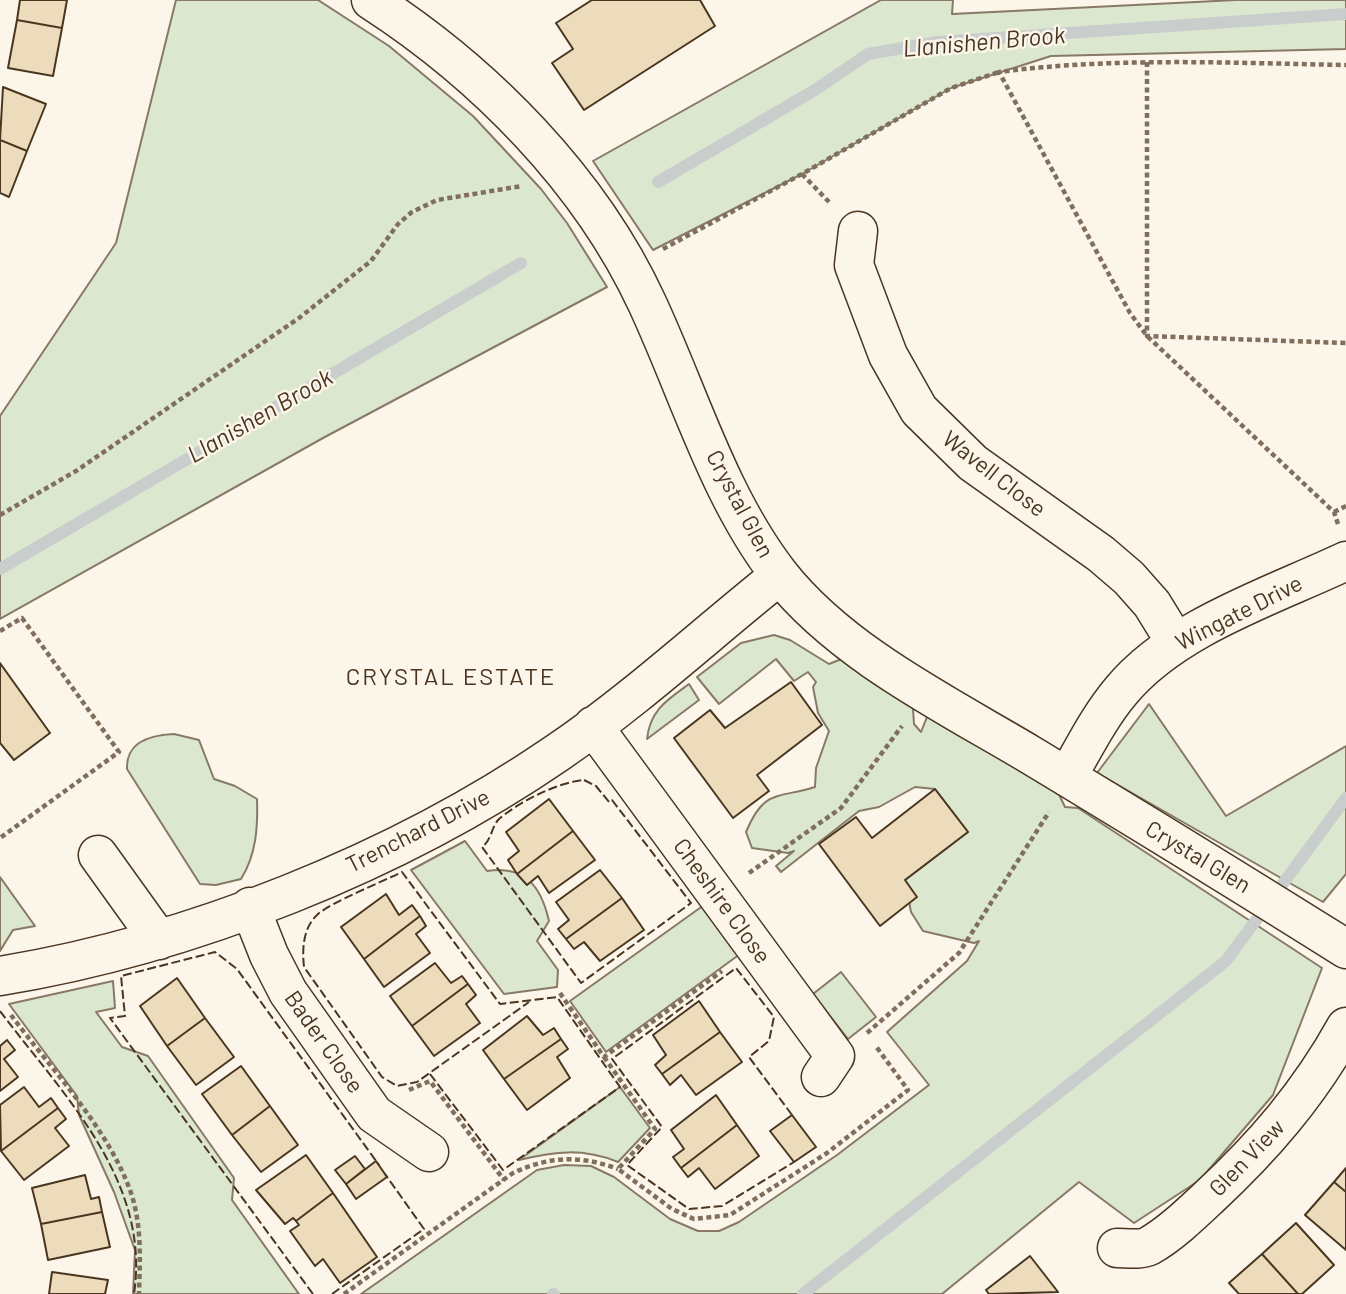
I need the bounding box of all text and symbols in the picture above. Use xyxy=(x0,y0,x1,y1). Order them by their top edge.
water label: Llanishen Brook xyxy=(902,21,1066,63)
water label: Llanishen Brook xyxy=(182,363,338,469)
street label: Wavell Close xyxy=(937,425,1051,523)
street label: Crystal Glen xyxy=(700,445,780,563)
street label: Wingate Drive xyxy=(1171,569,1307,657)
district label: CRYSTAL ESTATE xyxy=(347,663,555,691)
street label: Trenchard Drive xyxy=(342,783,494,879)
street label: Crystal Glen xyxy=(1140,815,1256,899)
street label: Cheshire Close xyxy=(667,833,777,969)
street label: Bader Close xyxy=(279,985,369,1099)
street label: Glen View xyxy=(1204,1114,1290,1202)

